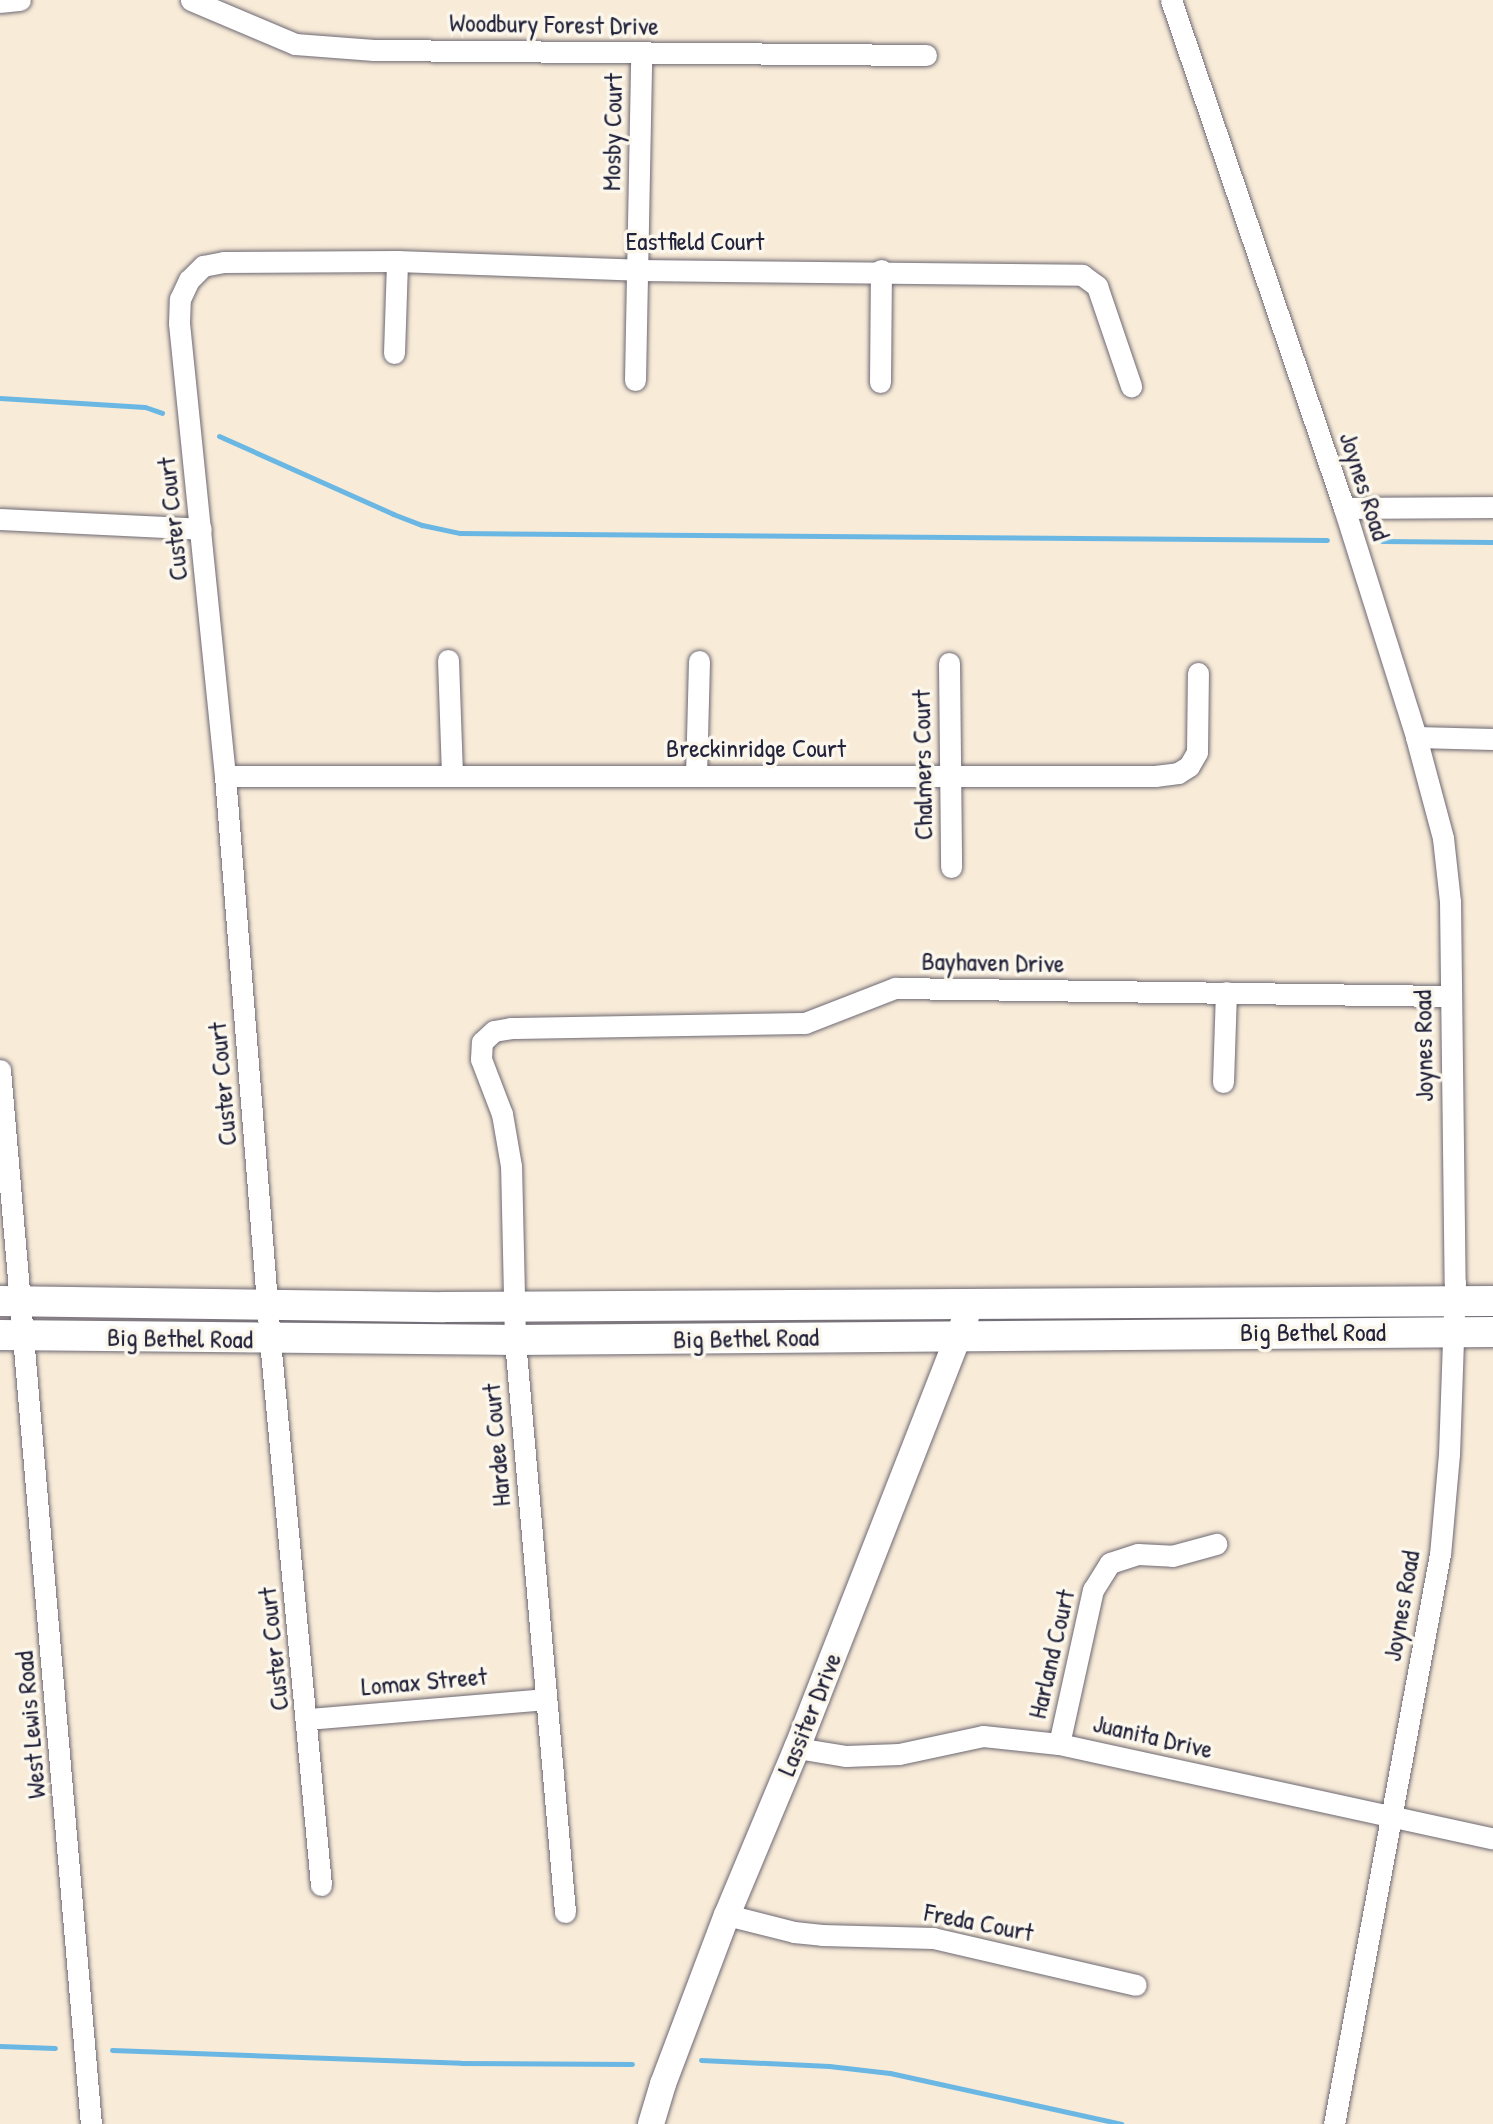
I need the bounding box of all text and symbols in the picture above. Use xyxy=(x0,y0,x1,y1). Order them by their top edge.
street label: Woodbury Forest Drive xyxy=(449,7,659,41)
street label: Mosby Court xyxy=(595,73,629,191)
street label: Eastfield Court xyxy=(626,225,764,257)
street label: Joynes Road xyxy=(1333,428,1397,544)
street label: Custer Court xyxy=(150,456,194,582)
street label: Chalmers Court xyxy=(905,690,939,840)
street label: Breckinridge Court xyxy=(666,732,846,764)
street label: Bayhaven Drive xyxy=(921,945,1065,979)
street label: Joynes Road xyxy=(1406,990,1440,1102)
street label: Custer Court xyxy=(201,1021,243,1147)
street label: Big Bethel Road xyxy=(1240,1316,1386,1348)
street label: Big Bethel Road xyxy=(107,1321,253,1355)
street label: Big Bethel Road xyxy=(673,1321,819,1355)
street label: Hardee Court xyxy=(475,1382,517,1508)
street label: Joynes Road xyxy=(1376,1548,1426,1664)
street label: Custer Court xyxy=(251,1586,295,1712)
street label: Harland Court xyxy=(1021,1586,1081,1722)
street label: Lassiter Drive xyxy=(770,1648,848,1780)
street label: West Lewis Road xyxy=(8,1650,52,1800)
street label: Lomax Street xyxy=(360,1660,488,1702)
street label: Juanita Drive xyxy=(1090,1707,1216,1765)
street label: Freda Court xyxy=(922,1896,1036,1948)

